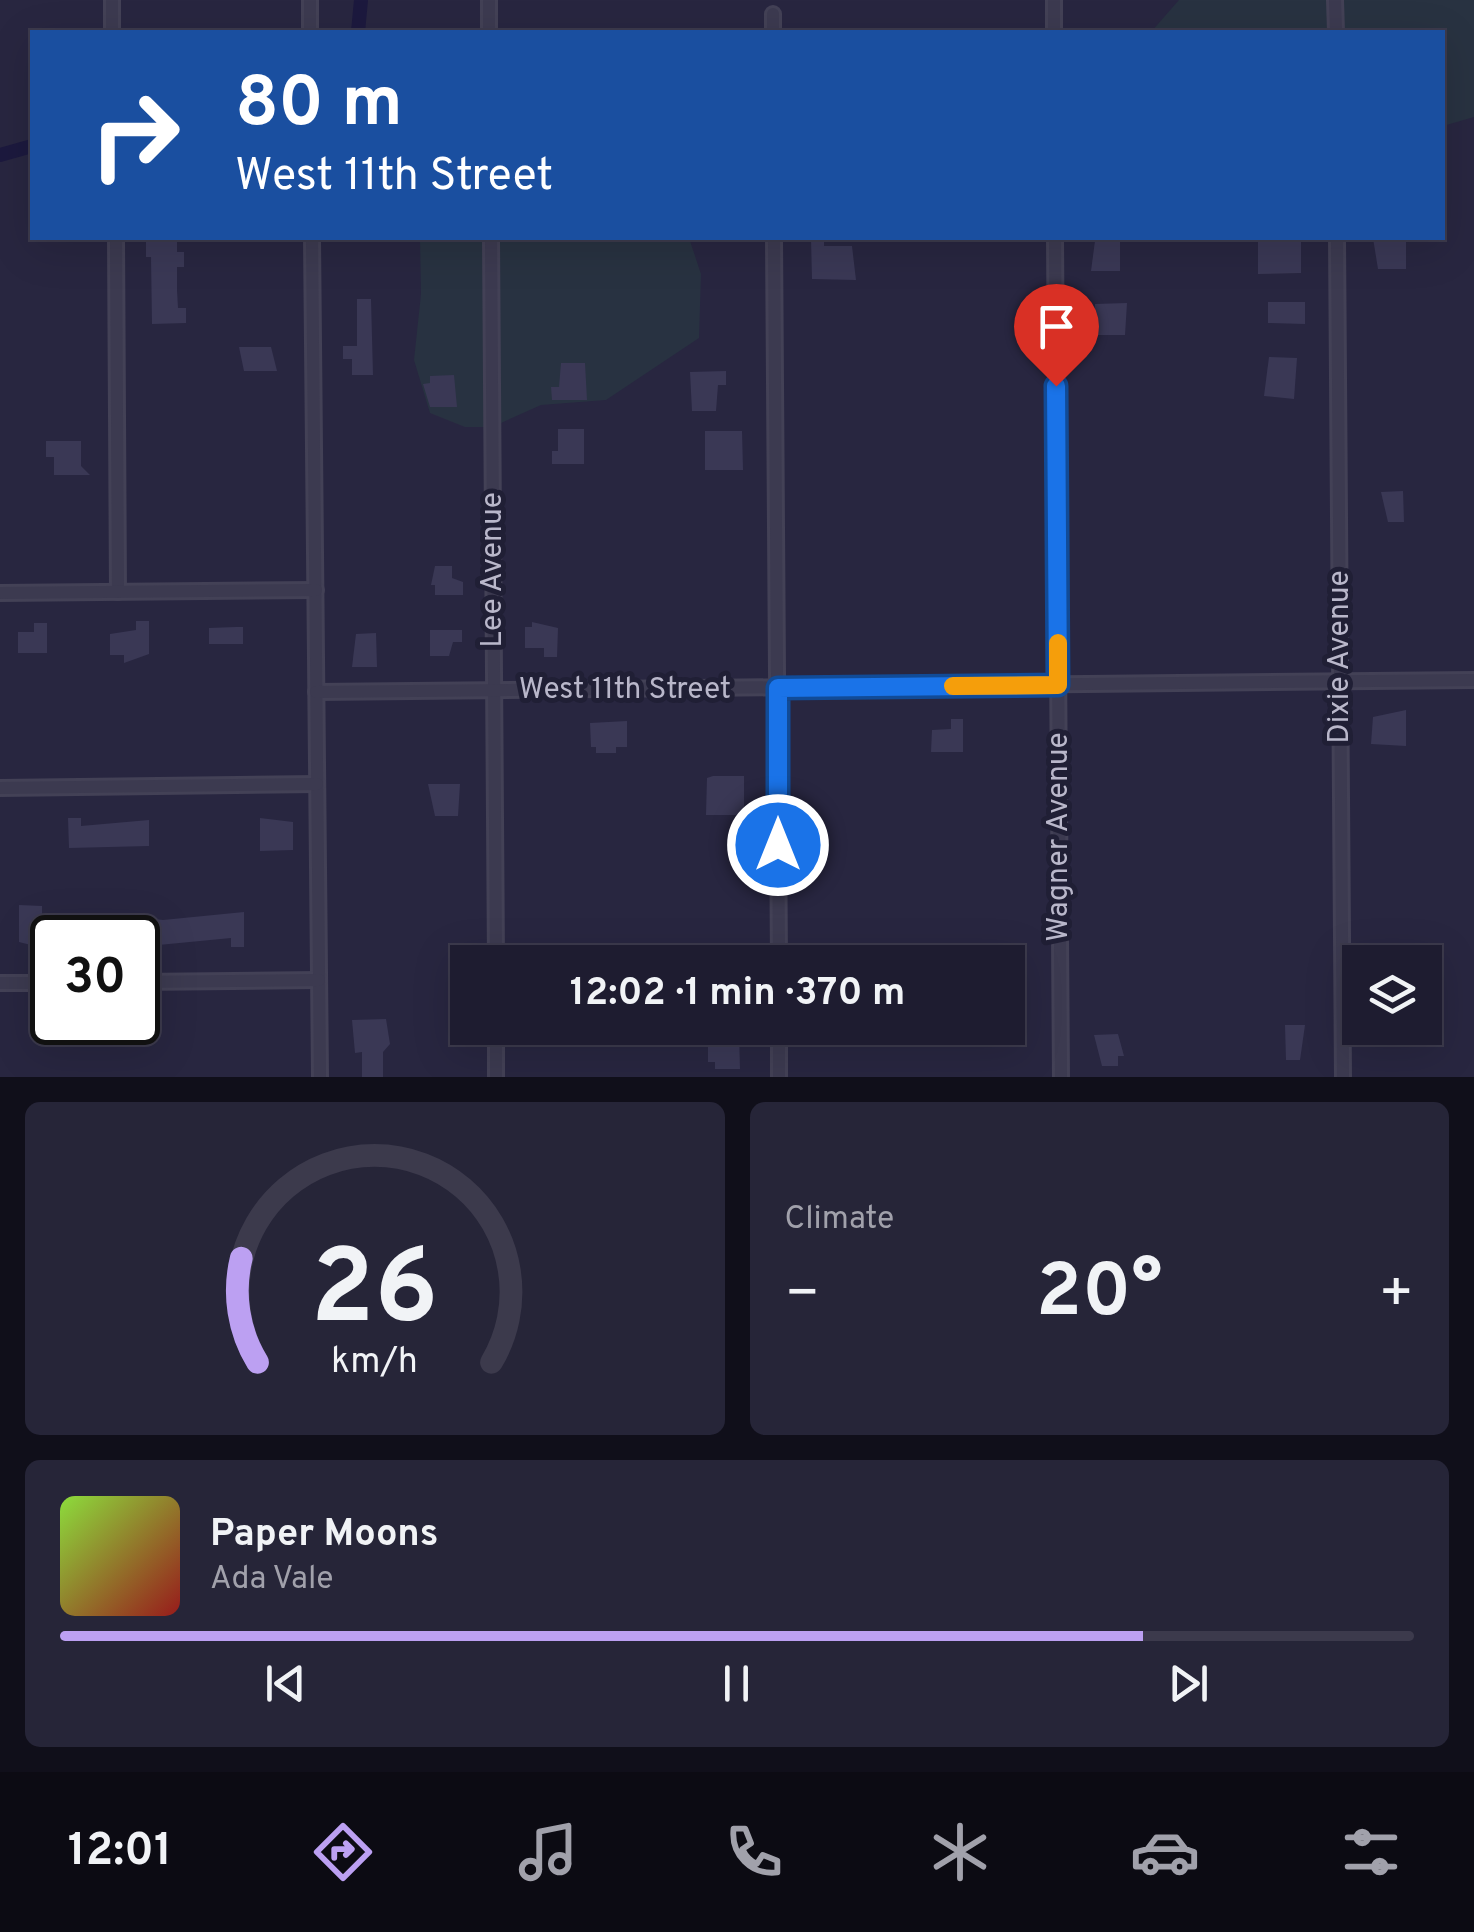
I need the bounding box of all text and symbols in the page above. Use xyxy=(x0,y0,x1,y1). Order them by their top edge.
text: 80 m xyxy=(235,62,403,151)
icon: right xyxy=(70,70,200,200)
text: West 11th Street xyxy=(235,149,553,206)
pin xyxy=(1014,284,1099,387)
icon: arrive xyxy=(1029,299,1084,354)
street label: Lee Avenue xyxy=(475,492,512,648)
street label: Dixie Avenue xyxy=(1322,570,1359,744)
street label: West 11th Street xyxy=(519,672,731,709)
street label: Wagner Avenue xyxy=(1041,732,1078,942)
position arrow xyxy=(726,793,830,897)
speed limit sign: 30 xyxy=(30,915,160,1045)
map controls xyxy=(1342,945,1442,1045)
button: layers xyxy=(1342,945,1442,1045)
text: 12:02 · 1 min · 370 m xyxy=(570,970,905,1019)
text: Climate xyxy=(785,1200,894,1240)
text: 26 xyxy=(311,1228,439,1360)
text: 20° xyxy=(1036,1248,1162,1343)
text: − xyxy=(785,1261,820,1331)
text: + xyxy=(1379,1261,1414,1331)
text: km/h xyxy=(331,1340,418,1386)
text: Paper Moons xyxy=(210,1511,439,1560)
text: Ada Vale xyxy=(210,1560,334,1600)
icon: previous xyxy=(258,1656,313,1711)
icon: pause xyxy=(709,1656,764,1711)
icon: next xyxy=(1161,1656,1216,1711)
icon: directions xyxy=(308,1817,378,1887)
icon: music xyxy=(513,1817,583,1887)
icon: phone xyxy=(719,1817,789,1887)
icon: climate xyxy=(925,1817,995,1887)
icon: car xyxy=(1130,1817,1200,1887)
icon: filters xyxy=(1336,1817,1406,1887)
text: 12:01 xyxy=(68,1824,172,1881)

